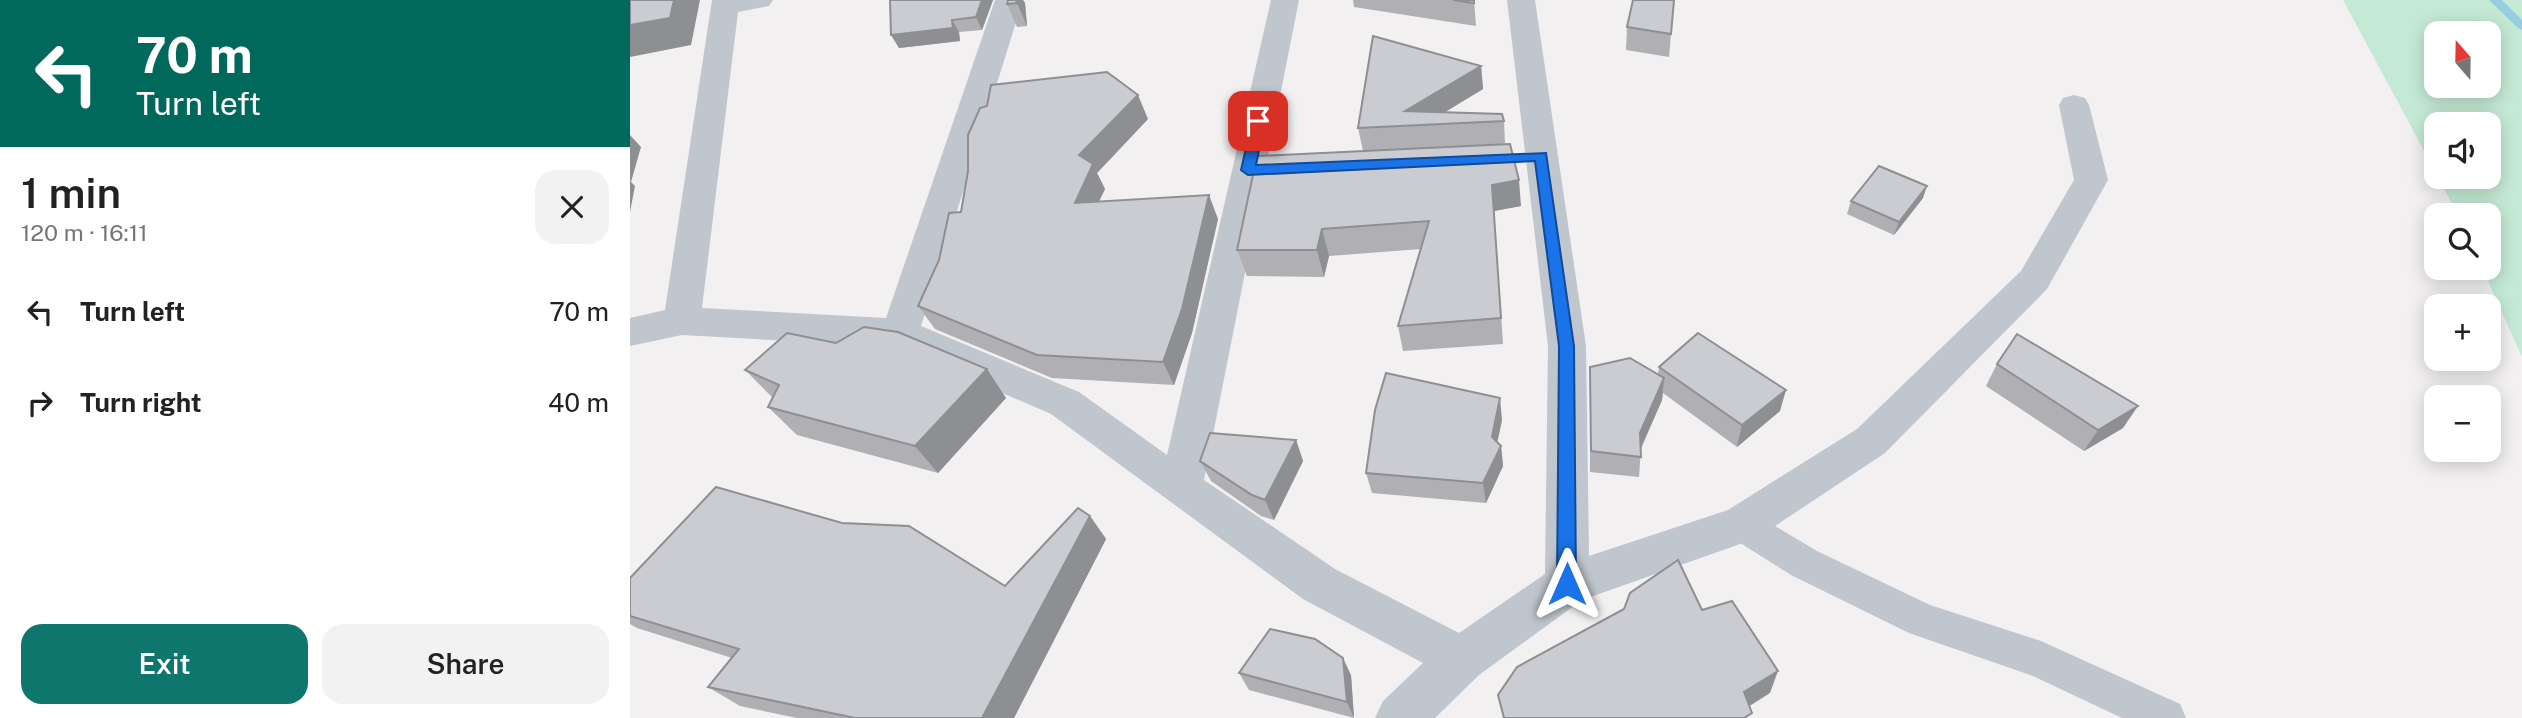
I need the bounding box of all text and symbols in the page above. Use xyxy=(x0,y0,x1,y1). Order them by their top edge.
north arrow xyxy=(2424,21,2501,98)
map controls xyxy=(2424,21,2501,462)
text: 70 m xyxy=(136,26,253,84)
icon: left xyxy=(21,28,112,119)
text: Turn left xyxy=(136,85,261,122)
pin xyxy=(1228,91,1288,151)
icon: arrive xyxy=(1239,102,1277,140)
button: sound xyxy=(2424,112,2501,189)
text: 1 min xyxy=(21,168,121,217)
button: close xyxy=(535,170,609,244)
button: search xyxy=(2424,203,2501,280)
text: 120 m · 16:11 xyxy=(21,219,148,246)
icon: left xyxy=(21,293,59,331)
button: + xyxy=(2424,294,2501,371)
text: Turn left xyxy=(80,296,185,327)
text: 70 m xyxy=(549,296,609,327)
icon: right xyxy=(21,384,59,422)
button: − xyxy=(2424,385,2501,462)
text: Turn right xyxy=(80,387,202,418)
text: 40 m xyxy=(548,387,609,418)
position arrow xyxy=(1530,547,1604,621)
button: Exit xyxy=(21,624,308,704)
button: Share xyxy=(322,624,609,704)

